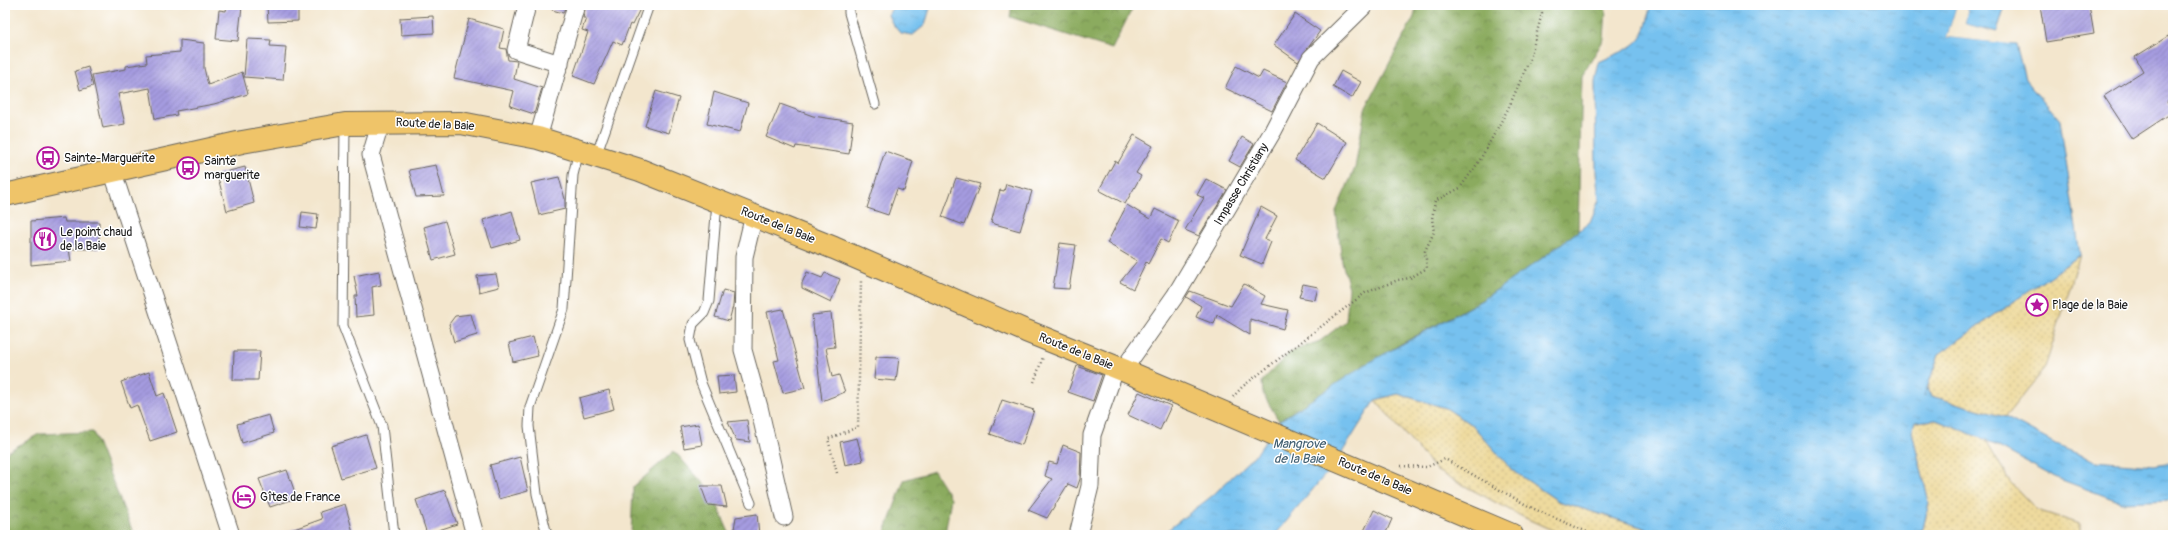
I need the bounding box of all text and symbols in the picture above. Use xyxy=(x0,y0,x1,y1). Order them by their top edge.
street label: Route de la Baie xyxy=(395,115,475,134)
street label: Impasse Christiany xyxy=(1211,140,1272,228)
bus stop icon: Sainte-Marguerite xyxy=(35,145,61,171)
place label: Sainte-Marguerite xyxy=(64,151,155,166)
place label: Sainte marguerite xyxy=(204,154,260,183)
bus stop icon: Sainte marguerite xyxy=(175,155,201,181)
street label: Route de la Baie xyxy=(738,204,817,247)
place label: Le point chaud de la Baie xyxy=(60,225,133,254)
restaurant icon: Le point chaud de la Baie xyxy=(32,226,58,252)
place icon: Plage de la Baie xyxy=(2024,292,2050,318)
place label: Plage de la Baie xyxy=(2052,298,2128,313)
street label: Route de la Baie xyxy=(1036,330,1115,373)
water label: Mangrove de la Baie xyxy=(1273,436,1327,467)
street label: Route de la Baie xyxy=(1336,454,1414,499)
hotel icon: Gîtes de France xyxy=(231,484,257,510)
place label: Gîtes de France xyxy=(260,490,340,505)

